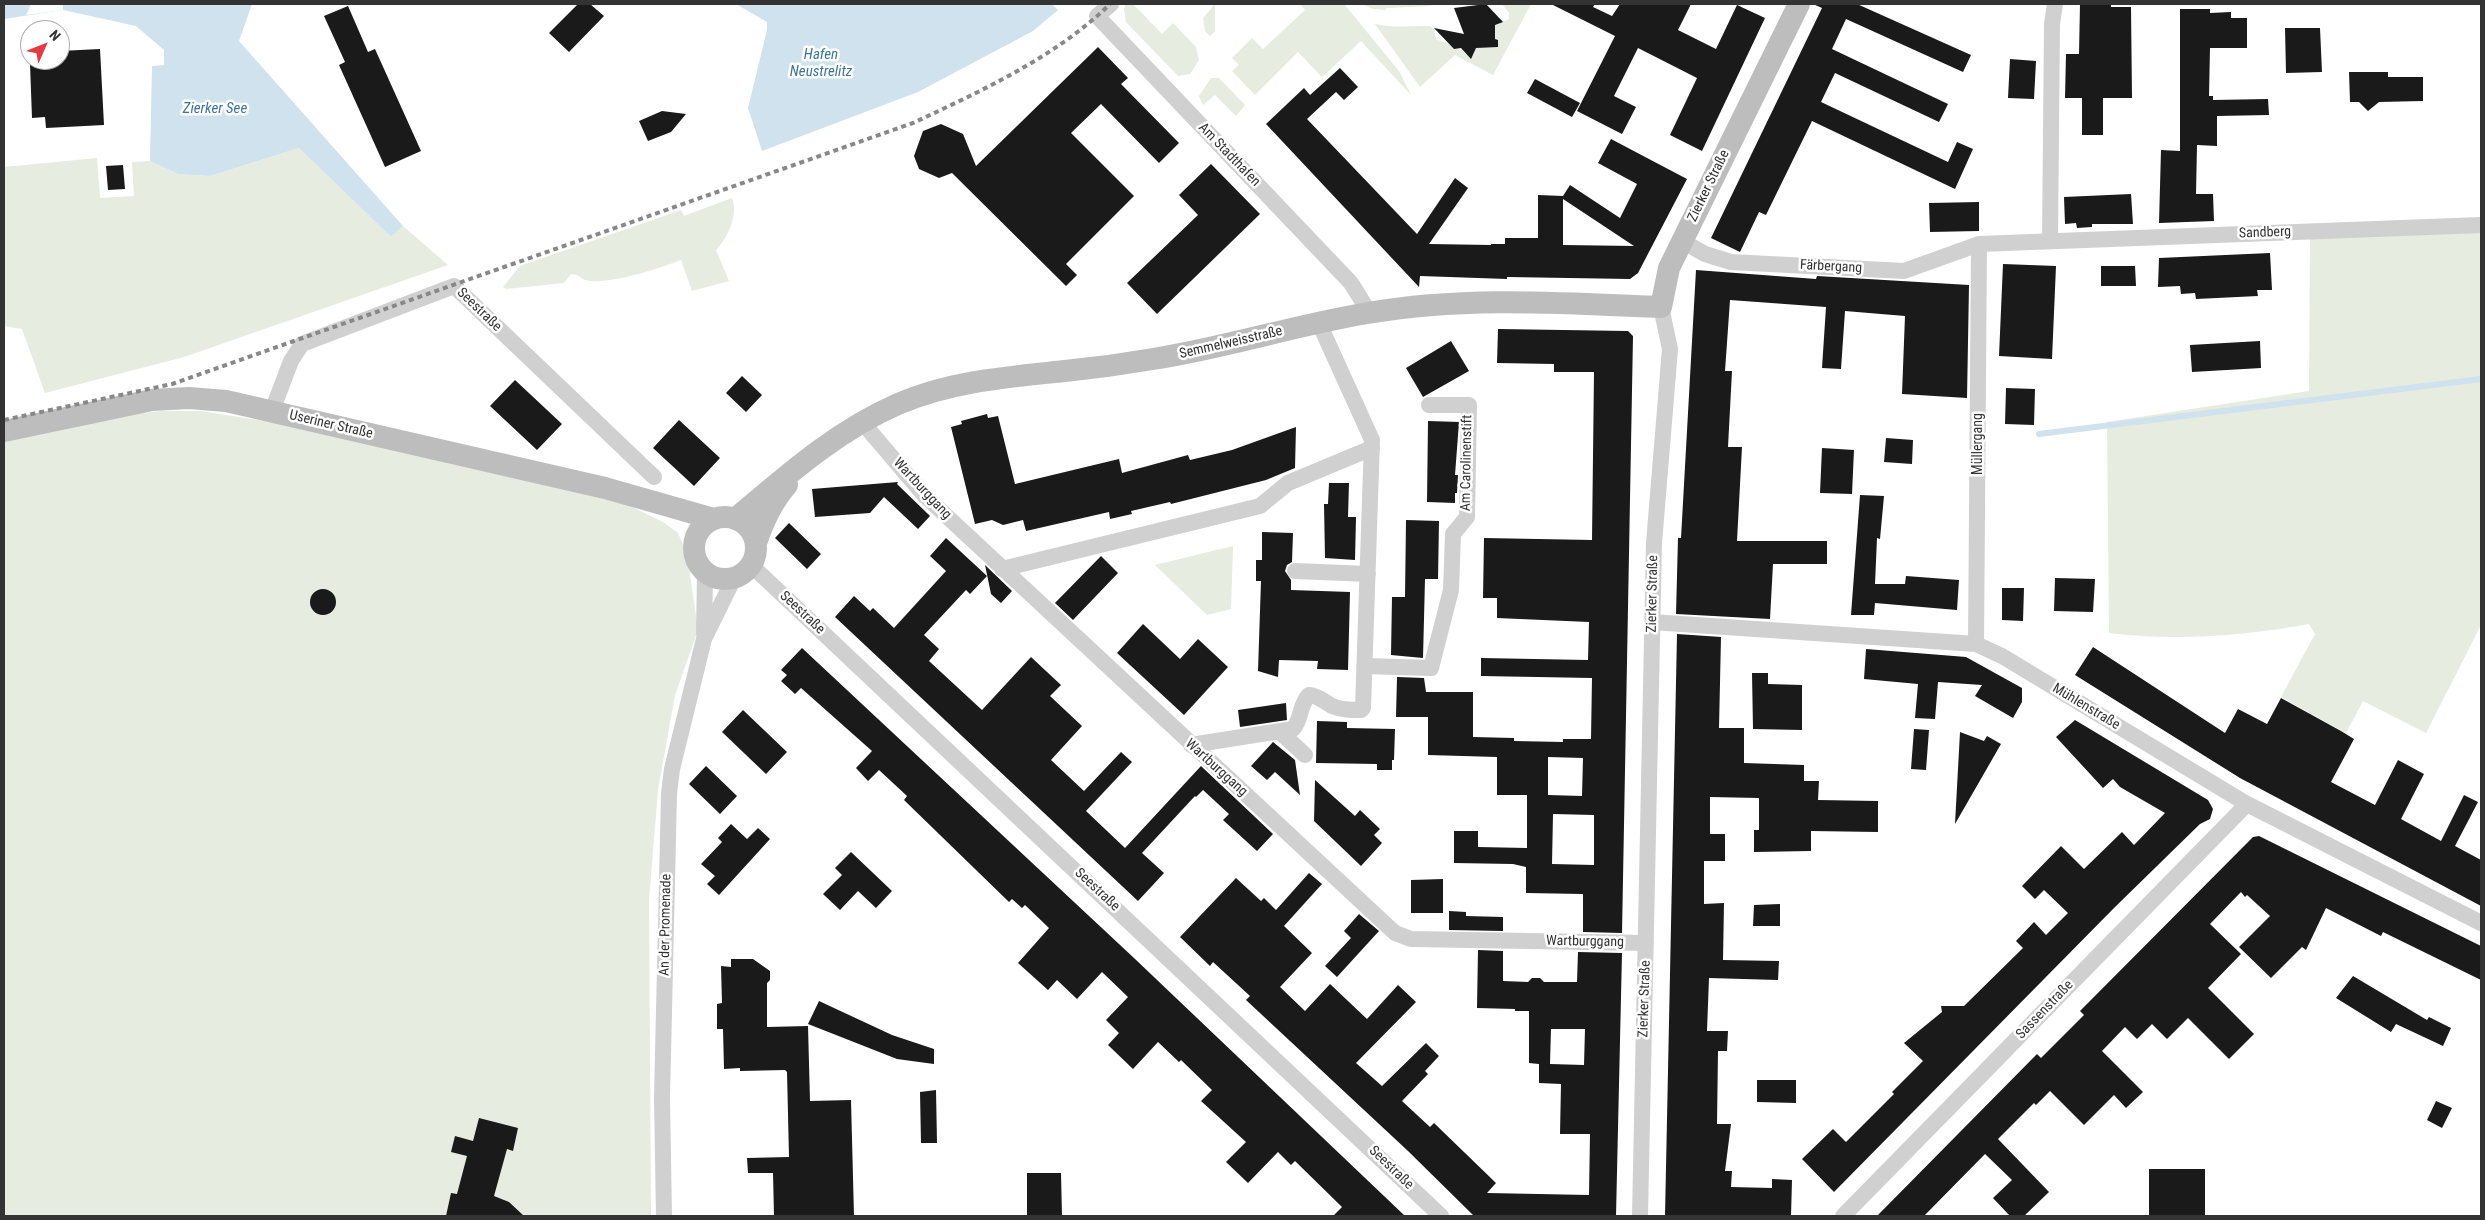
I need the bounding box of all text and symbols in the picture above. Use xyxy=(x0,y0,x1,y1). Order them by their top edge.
north arrow xyxy=(20,20,70,70)
text: N xyxy=(46,27,64,44)
water label: Hafen Neustrelitz xyxy=(790,46,852,81)
water label: Zierker See xyxy=(183,100,247,118)
street label: Am Stadthafen xyxy=(1194,120,1264,190)
street label: Zierker Straße xyxy=(1684,147,1734,225)
street label: Sandberg xyxy=(2239,224,2291,242)
street label: Färbergang xyxy=(1799,257,1863,277)
street label: Seestraße xyxy=(453,285,505,335)
street label: Semmelweisstraße xyxy=(1178,323,1284,363)
street label: Useriner Straße xyxy=(288,407,374,443)
street label: Müllergang xyxy=(1970,413,1986,475)
street label: Am Carolinenstift xyxy=(1458,415,1476,511)
street label: Wartburggang xyxy=(889,455,955,523)
street label: Zierker Straße xyxy=(1644,555,1662,633)
street label: Seestraße xyxy=(776,588,828,638)
street label: Mühlenstraße xyxy=(2049,680,2123,734)
street label: Wartburggang xyxy=(1181,736,1251,800)
street label: Seestraße xyxy=(1071,865,1123,915)
street label: An der Promenade xyxy=(657,874,675,976)
street label: Wartburggang xyxy=(1546,933,1624,951)
street label: Zierker Straße xyxy=(1635,960,1655,1038)
street label: Sassenstraße xyxy=(2013,977,2077,1043)
street label: Seestraße xyxy=(1365,1143,1417,1193)

